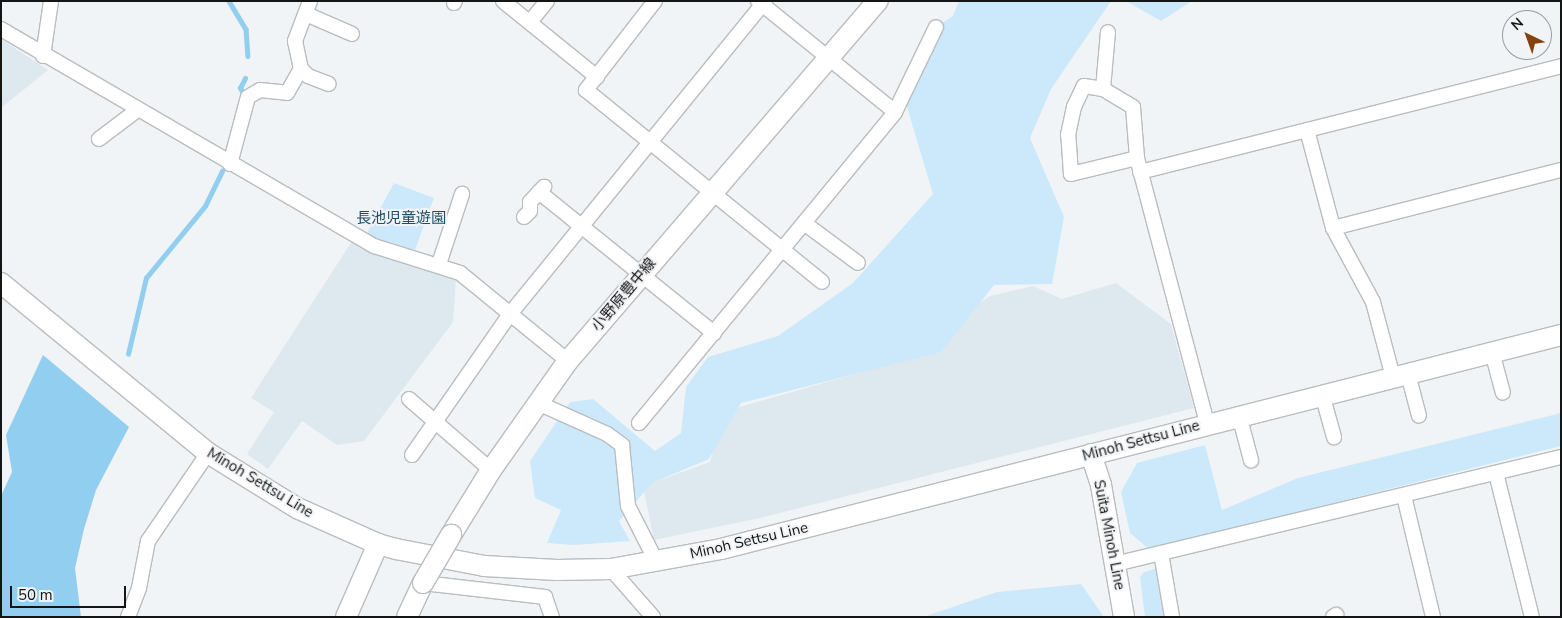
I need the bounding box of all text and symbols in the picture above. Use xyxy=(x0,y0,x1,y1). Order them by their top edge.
north arrow xyxy=(1502,10,1552,60)
text: N xyxy=(1507,14,1528,35)
park label: 長池児童遊園 xyxy=(356,210,446,228)
street label: 小野原豊中線 xyxy=(588,255,660,335)
street label: Minoh Settsu Line xyxy=(1080,417,1202,465)
street label: Minoh Settsu Line xyxy=(204,444,316,522)
street label: Suita Minoh Line xyxy=(1089,478,1129,592)
street label: Minoh Settsu Line xyxy=(688,519,810,563)
scale bar xyxy=(12,576,129,608)
text: 50 m xyxy=(18,585,53,605)

